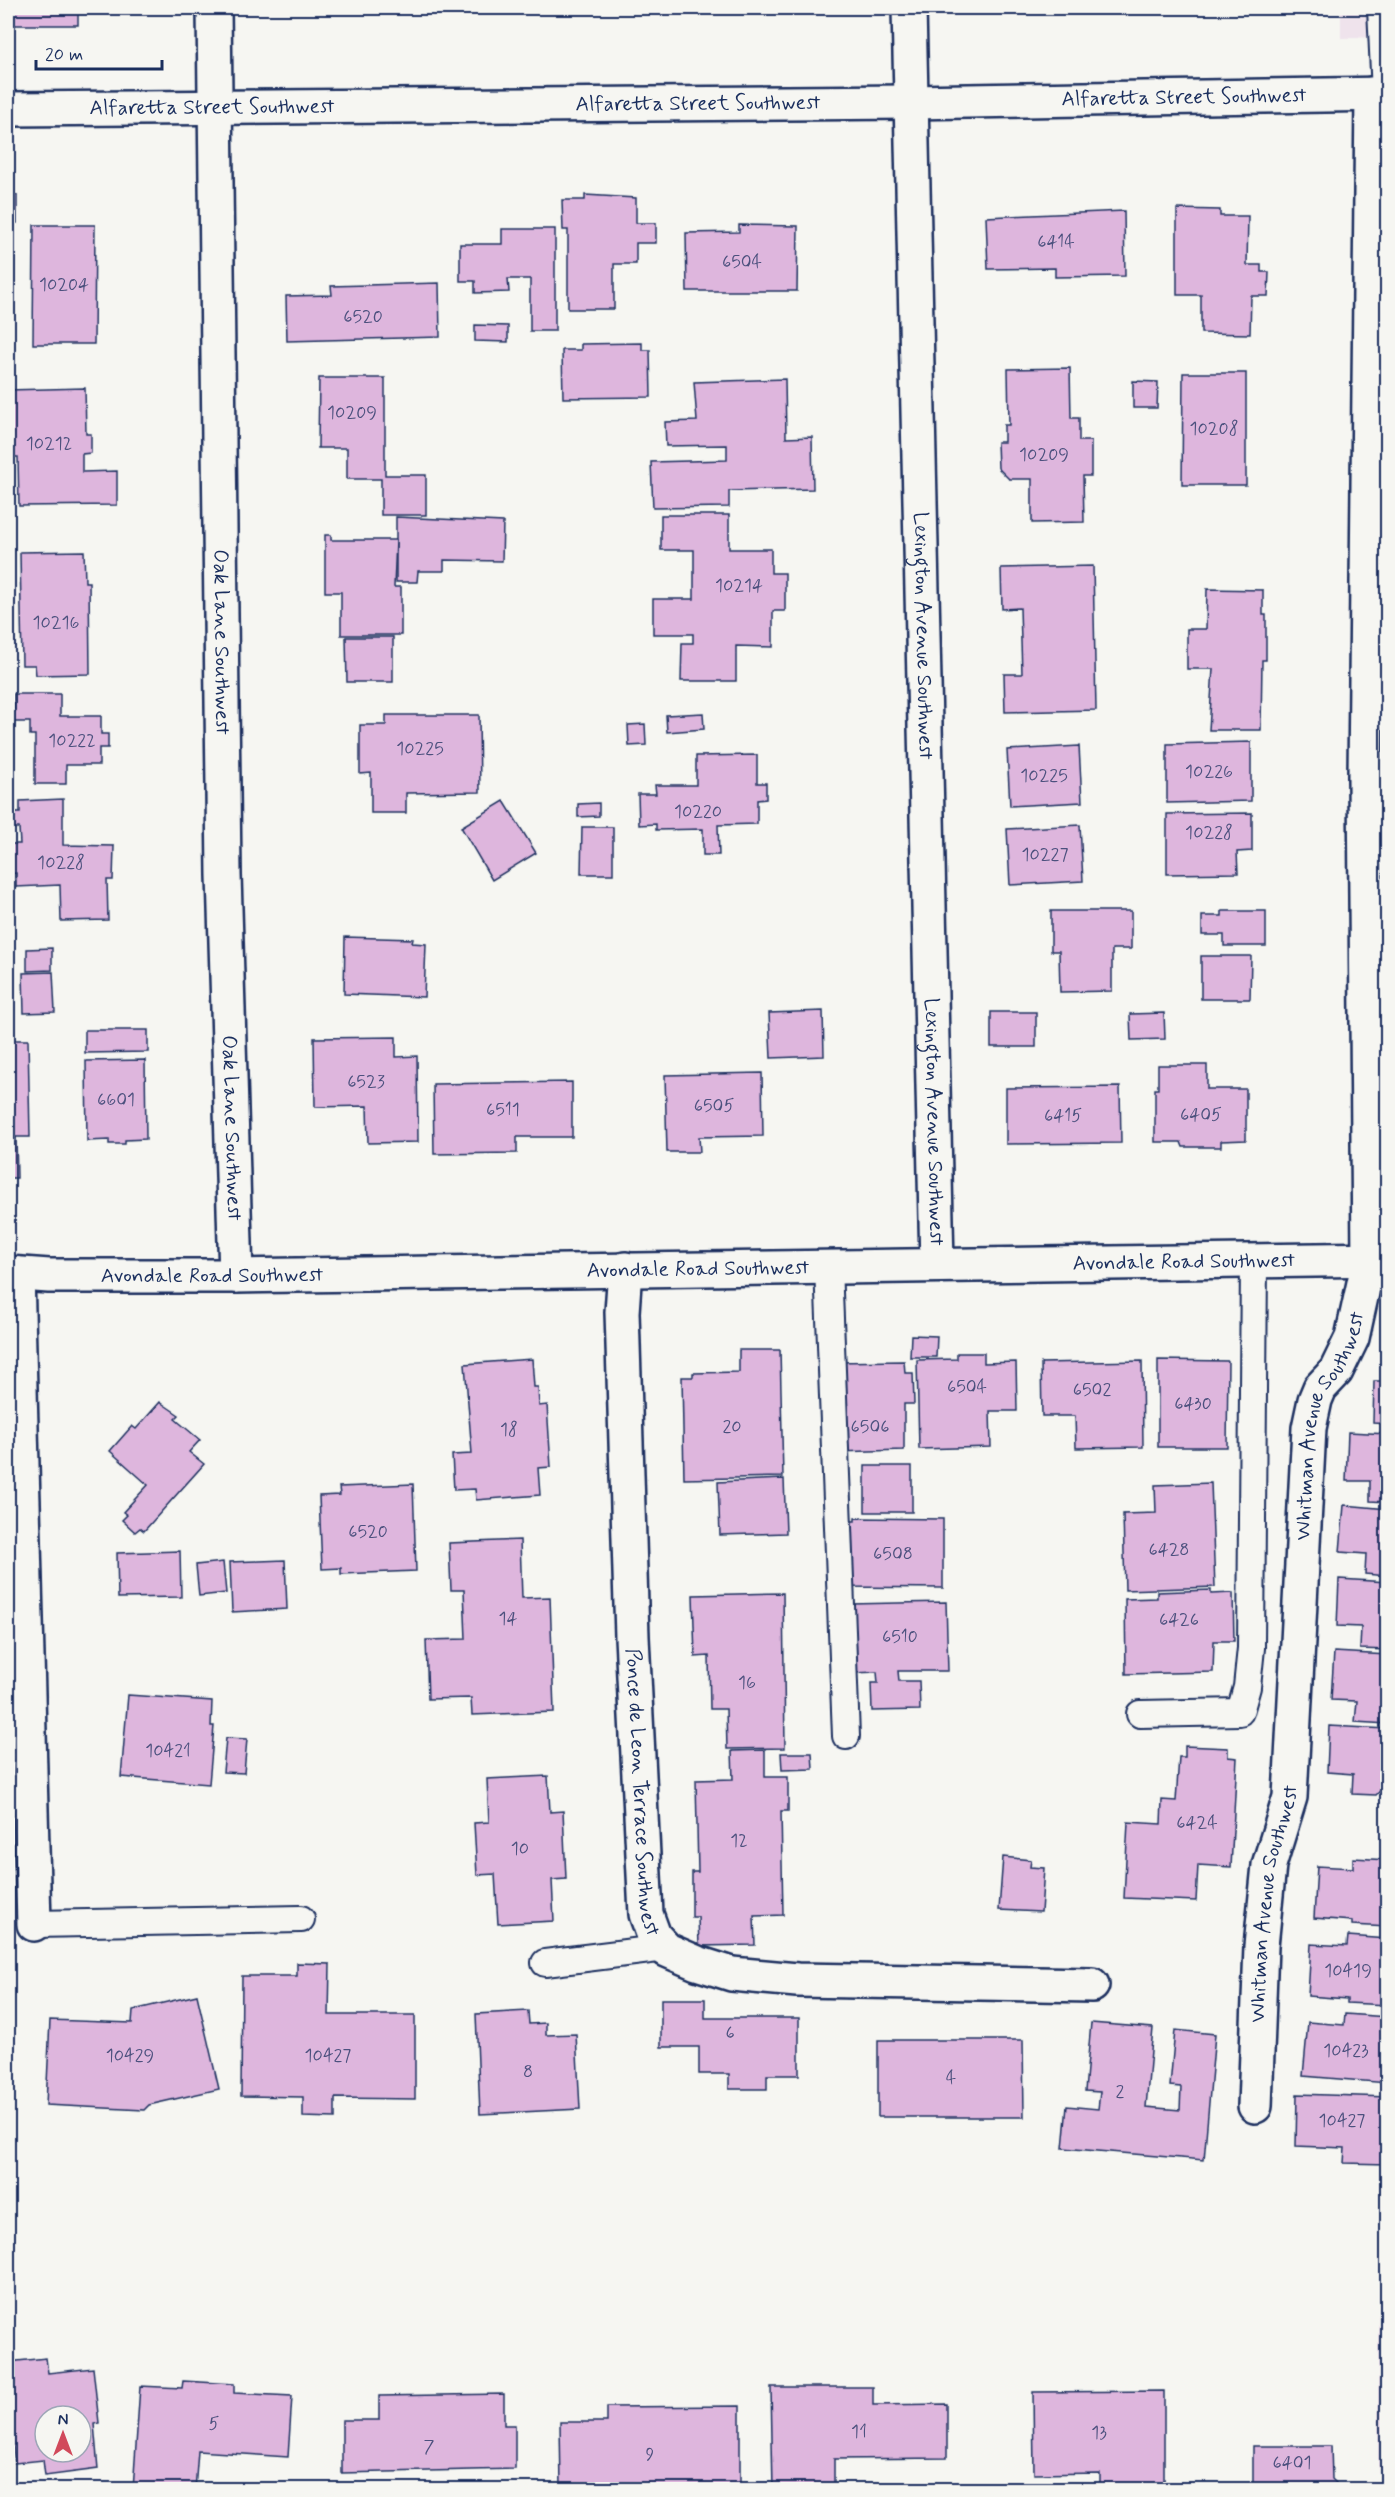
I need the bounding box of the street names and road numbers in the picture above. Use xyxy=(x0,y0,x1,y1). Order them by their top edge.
street label: Alfaretta Street Southwest xyxy=(1061,81,1307,113)
street label: Alfaretta Street Southwest xyxy=(575,89,821,119)
street label: Alfaretta Street Southwest xyxy=(89,92,335,122)
street label: Lexington Avenue Southwest xyxy=(905,512,940,761)
street label: Oak Lane Southwest xyxy=(206,549,236,735)
street label: Lexington Avenue Southwest xyxy=(916,998,951,1246)
street label: Oak Lane Southwest xyxy=(215,1035,248,1221)
street label: Avondale Road Southwest xyxy=(1072,1246,1296,1278)
street label: Avondale Road Southwest xyxy=(586,1254,810,1285)
street label: Avondale Road Southwest xyxy=(101,1261,324,1290)
street label: Whitman Avenue Southwest xyxy=(1289,1308,1371,1541)
street label: Ponce de Leon Terrace Southwest xyxy=(619,1648,667,1941)
street label: Whitman Avenue Southwest xyxy=(1244,1784,1305,2023)

